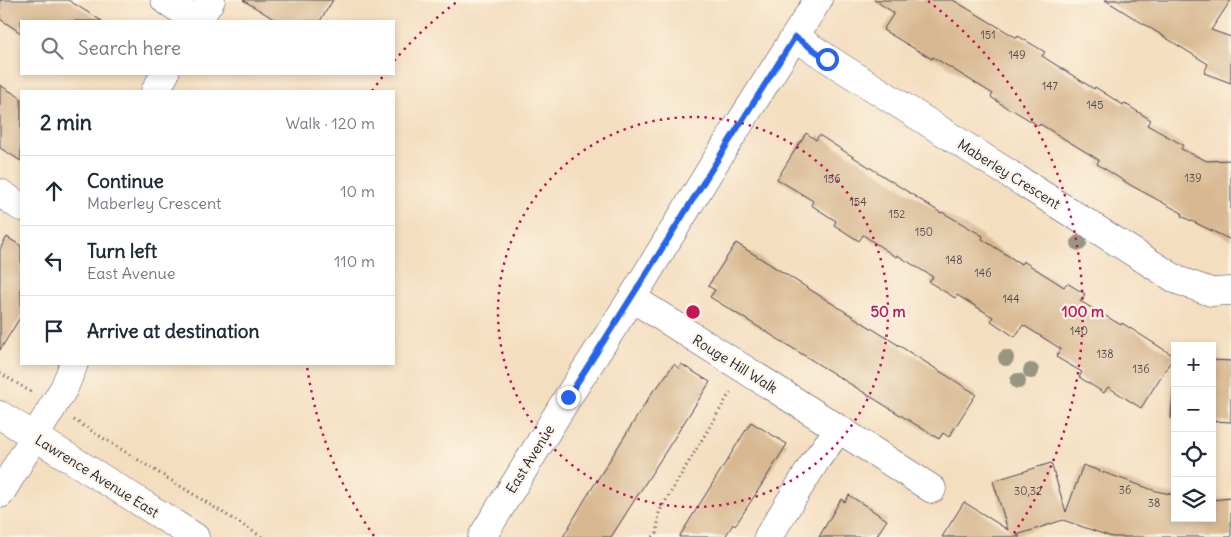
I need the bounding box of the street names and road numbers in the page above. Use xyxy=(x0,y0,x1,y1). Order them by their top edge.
street label: Maberley Crescent xyxy=(954,135,1064,213)
street label: Rouge Hill Walk xyxy=(689,331,781,397)
street label: East Avenue xyxy=(502,421,558,497)
street label: Lawrence Avenue East xyxy=(32,431,162,522)

